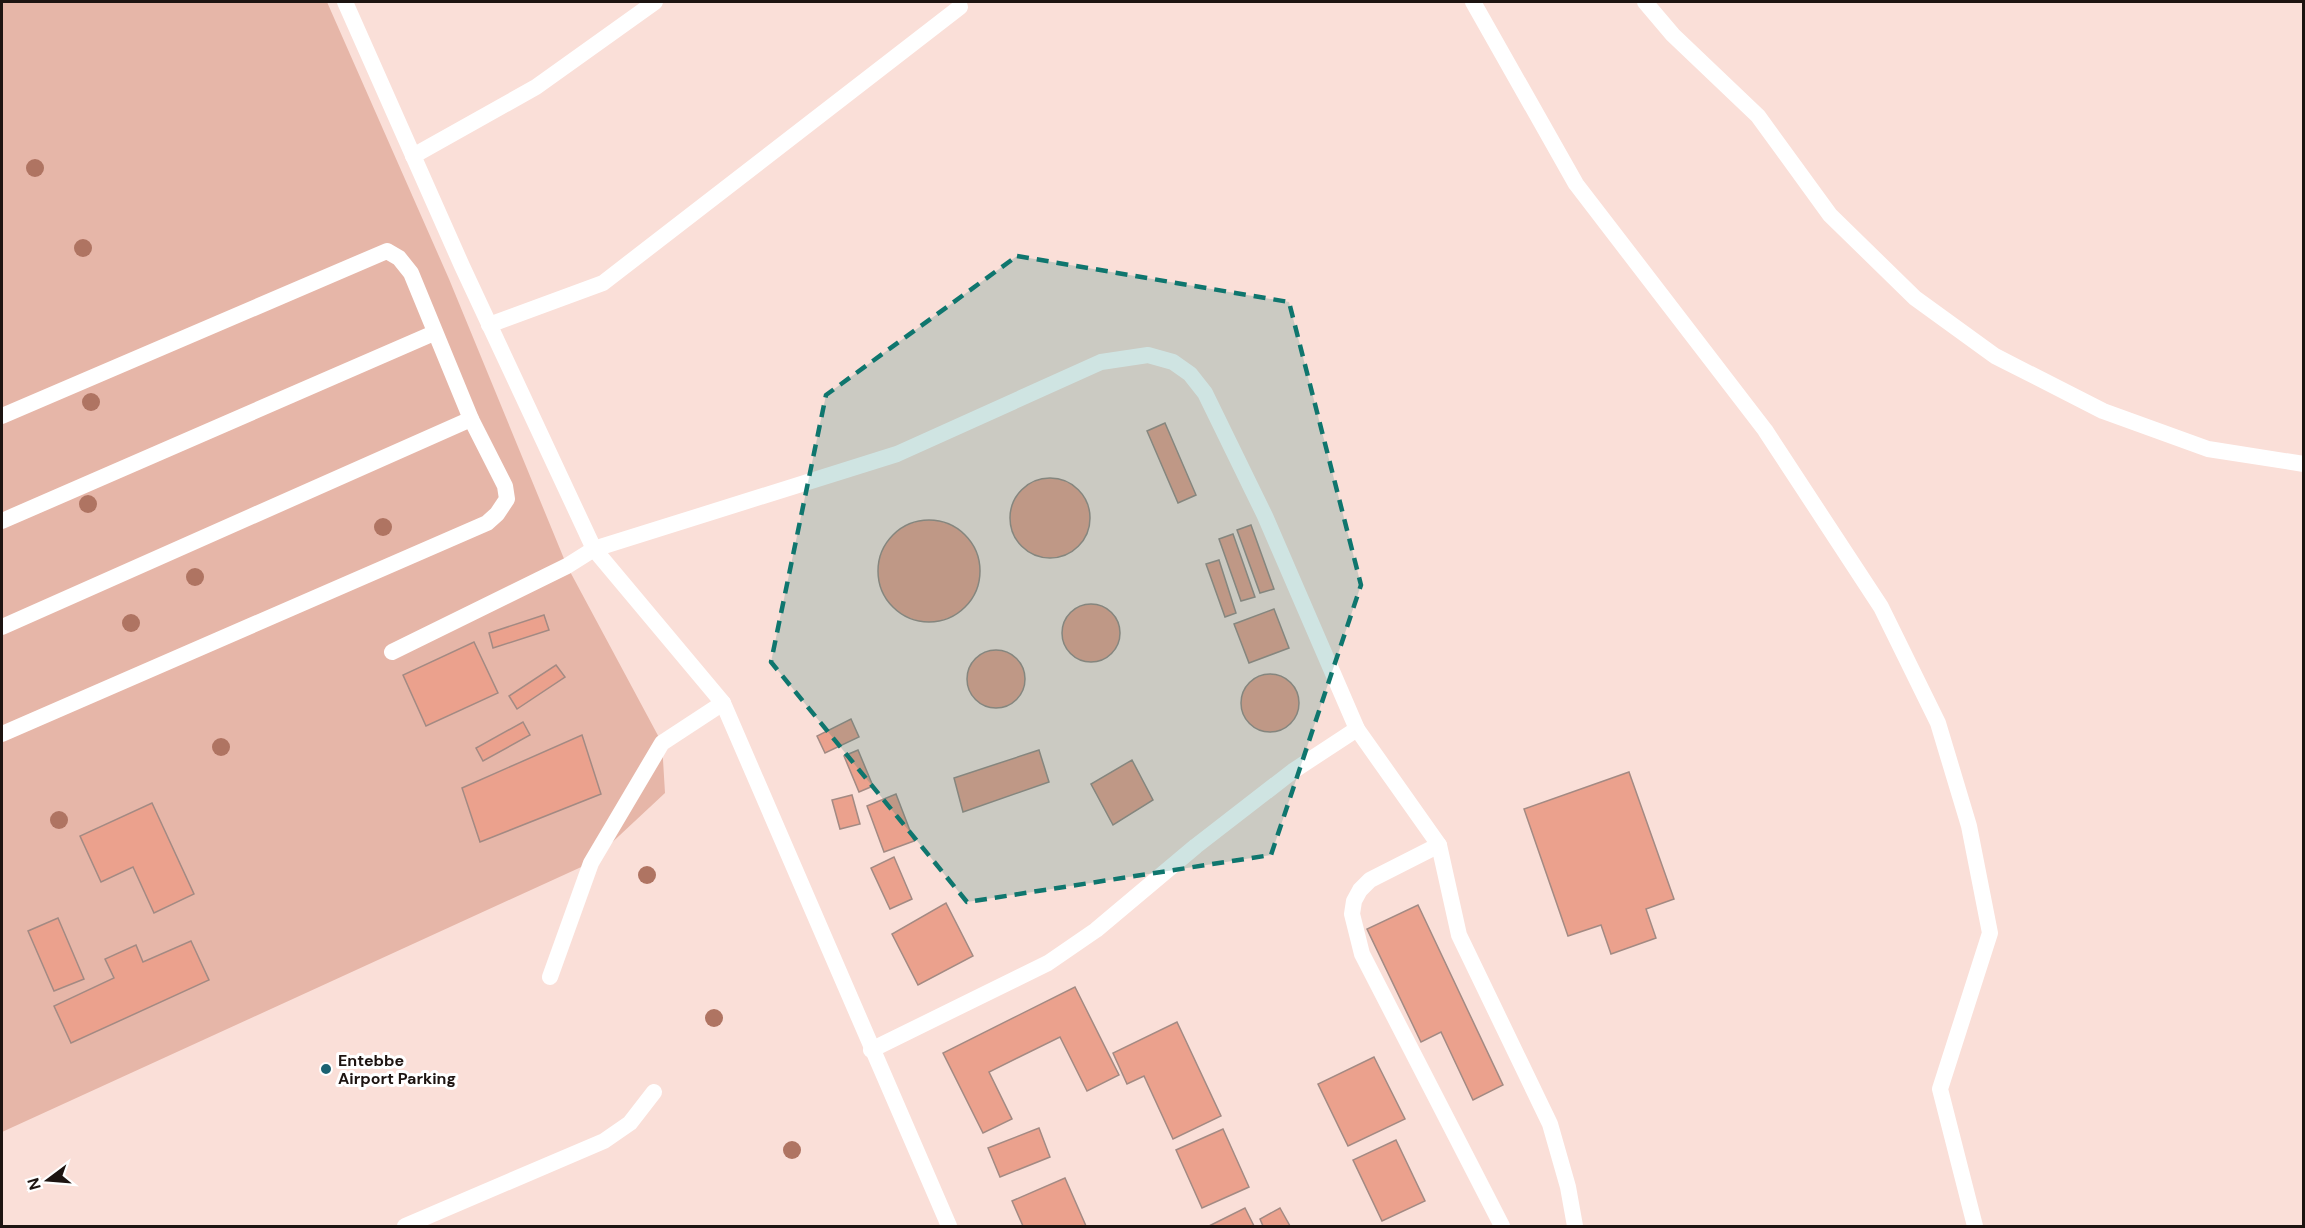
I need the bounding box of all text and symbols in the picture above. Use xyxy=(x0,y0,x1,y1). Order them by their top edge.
place label: Entebbe Airport Parking xyxy=(338,1050,456,1089)
marker: Entebbe Airport Parking xyxy=(319,1062,333,1076)
north arrow xyxy=(18,1150,78,1210)
text: N xyxy=(22,1175,46,1193)

